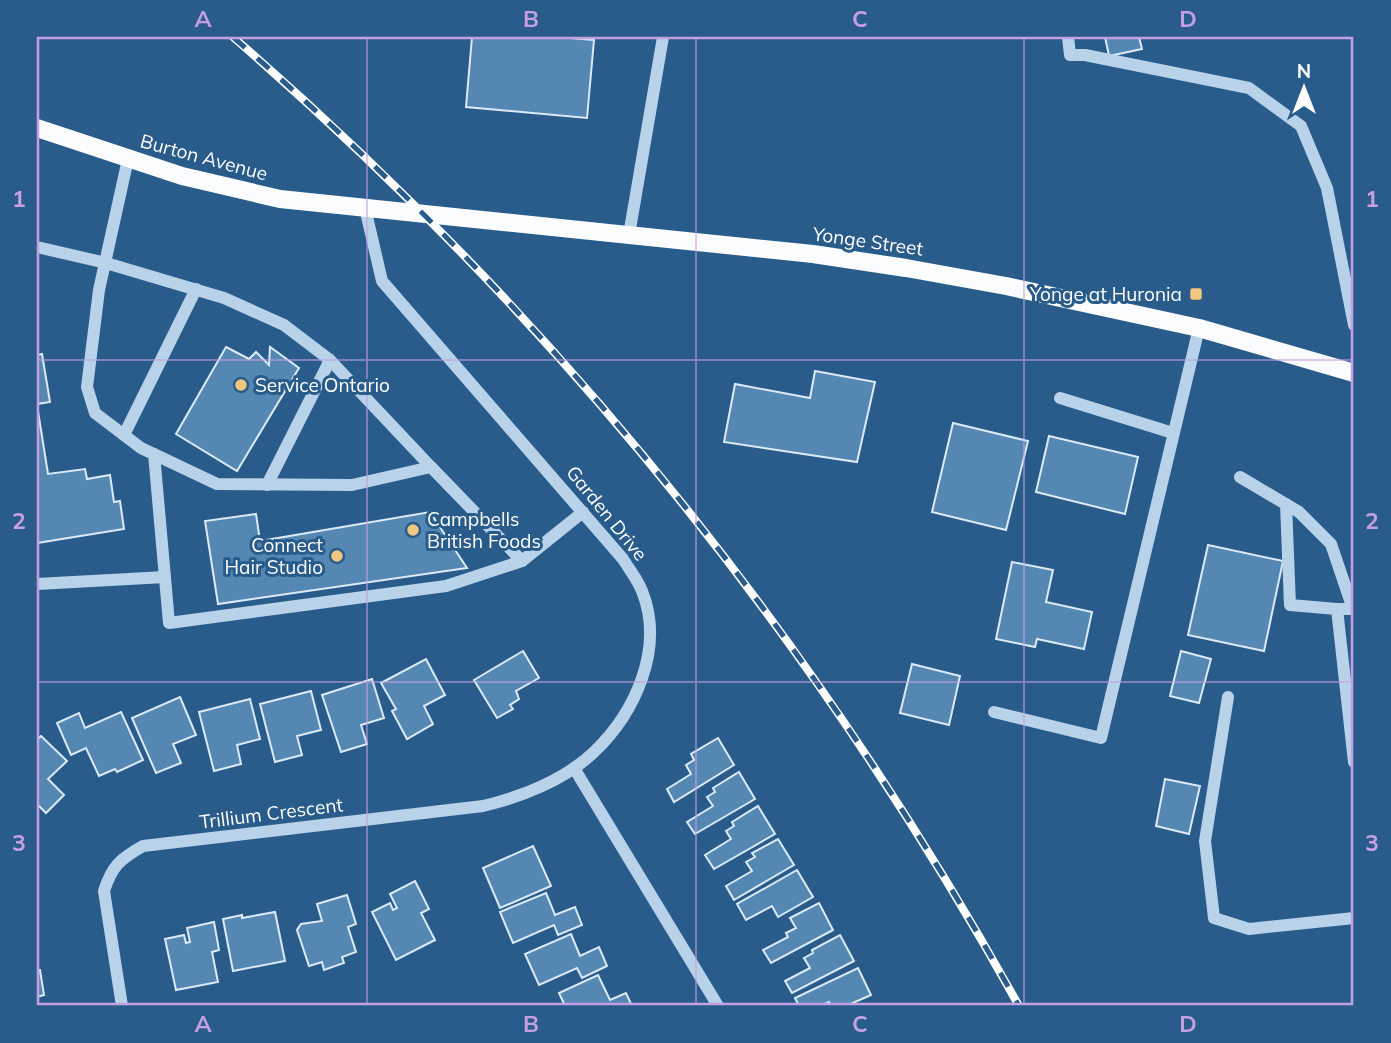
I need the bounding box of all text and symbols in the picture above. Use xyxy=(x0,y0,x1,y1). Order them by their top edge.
text: A xyxy=(194,4,212,33)
text: B xyxy=(523,4,539,33)
text: C xyxy=(852,4,868,33)
text: D xyxy=(1179,4,1197,33)
north arrow xyxy=(1268,52,1338,122)
text: N xyxy=(1297,59,1311,83)
street label: Burton Avenue xyxy=(138,128,270,186)
text: 1 xyxy=(12,184,26,213)
text: 1 xyxy=(1365,184,1379,213)
street label: Yonge Street xyxy=(810,221,925,261)
place label: Yonge at Huronia xyxy=(1029,282,1182,306)
marker: Yonge at Huronia xyxy=(1188,286,1204,302)
place label: Service Ontario xyxy=(255,373,390,397)
marker: Service Ontario xyxy=(233,377,249,393)
street label: Garden Drive xyxy=(561,460,653,566)
text: 2 xyxy=(12,506,26,535)
text: 2 xyxy=(1365,506,1379,535)
place label: Campbells British Foods xyxy=(427,507,541,553)
marker: Campbells British Foods xyxy=(405,522,421,538)
place label: Connect Hair Studio xyxy=(224,533,323,579)
marker: Connect Hair Studio xyxy=(329,548,345,564)
street label: Trillium Crescent xyxy=(198,792,345,834)
text: 3 xyxy=(12,828,26,857)
text: 3 xyxy=(1365,828,1379,857)
text: A xyxy=(194,1009,212,1038)
text: B xyxy=(523,1009,539,1038)
text: C xyxy=(852,1009,868,1038)
text: D xyxy=(1179,1009,1197,1038)

